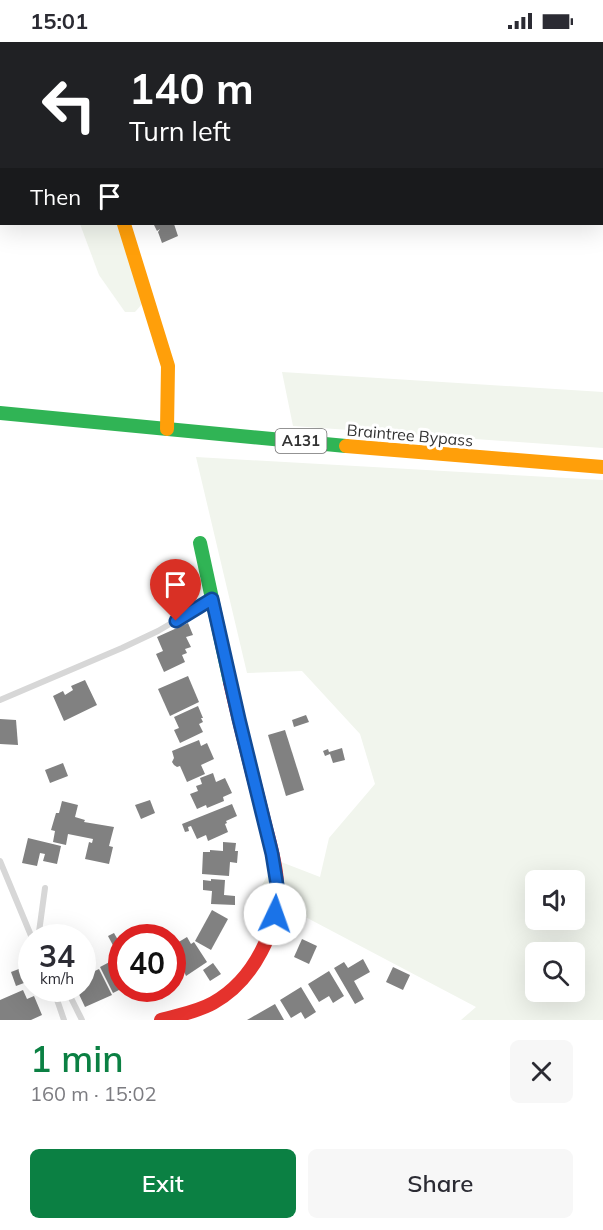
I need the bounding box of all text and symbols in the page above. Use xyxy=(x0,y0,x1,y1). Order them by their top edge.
text: 15:01 xyxy=(30,7,88,35)
text: 140 m xyxy=(129,62,254,115)
icon: left xyxy=(30,66,108,144)
text: Turn left xyxy=(129,114,231,148)
icon: arrive xyxy=(93,180,126,213)
text: Then xyxy=(30,183,81,211)
street label: Braintree Bypass xyxy=(346,420,474,450)
road number: A131 xyxy=(276,429,326,453)
pin xyxy=(150,559,201,621)
icon: arrive xyxy=(159,568,192,601)
map controls xyxy=(525,870,585,1002)
button: sound xyxy=(525,870,585,930)
position arrow xyxy=(243,882,307,946)
speed limit sign: 40 xyxy=(108,924,186,1002)
text: 34 xyxy=(39,937,75,975)
button: search xyxy=(525,942,585,1002)
text: km/h xyxy=(40,969,74,988)
text: 1 min xyxy=(30,1036,124,1081)
button: close xyxy=(510,1040,573,1103)
text: 160 m · 15:02 xyxy=(30,1081,156,1106)
button: Exit xyxy=(30,1149,296,1218)
button: Share xyxy=(308,1149,573,1218)

